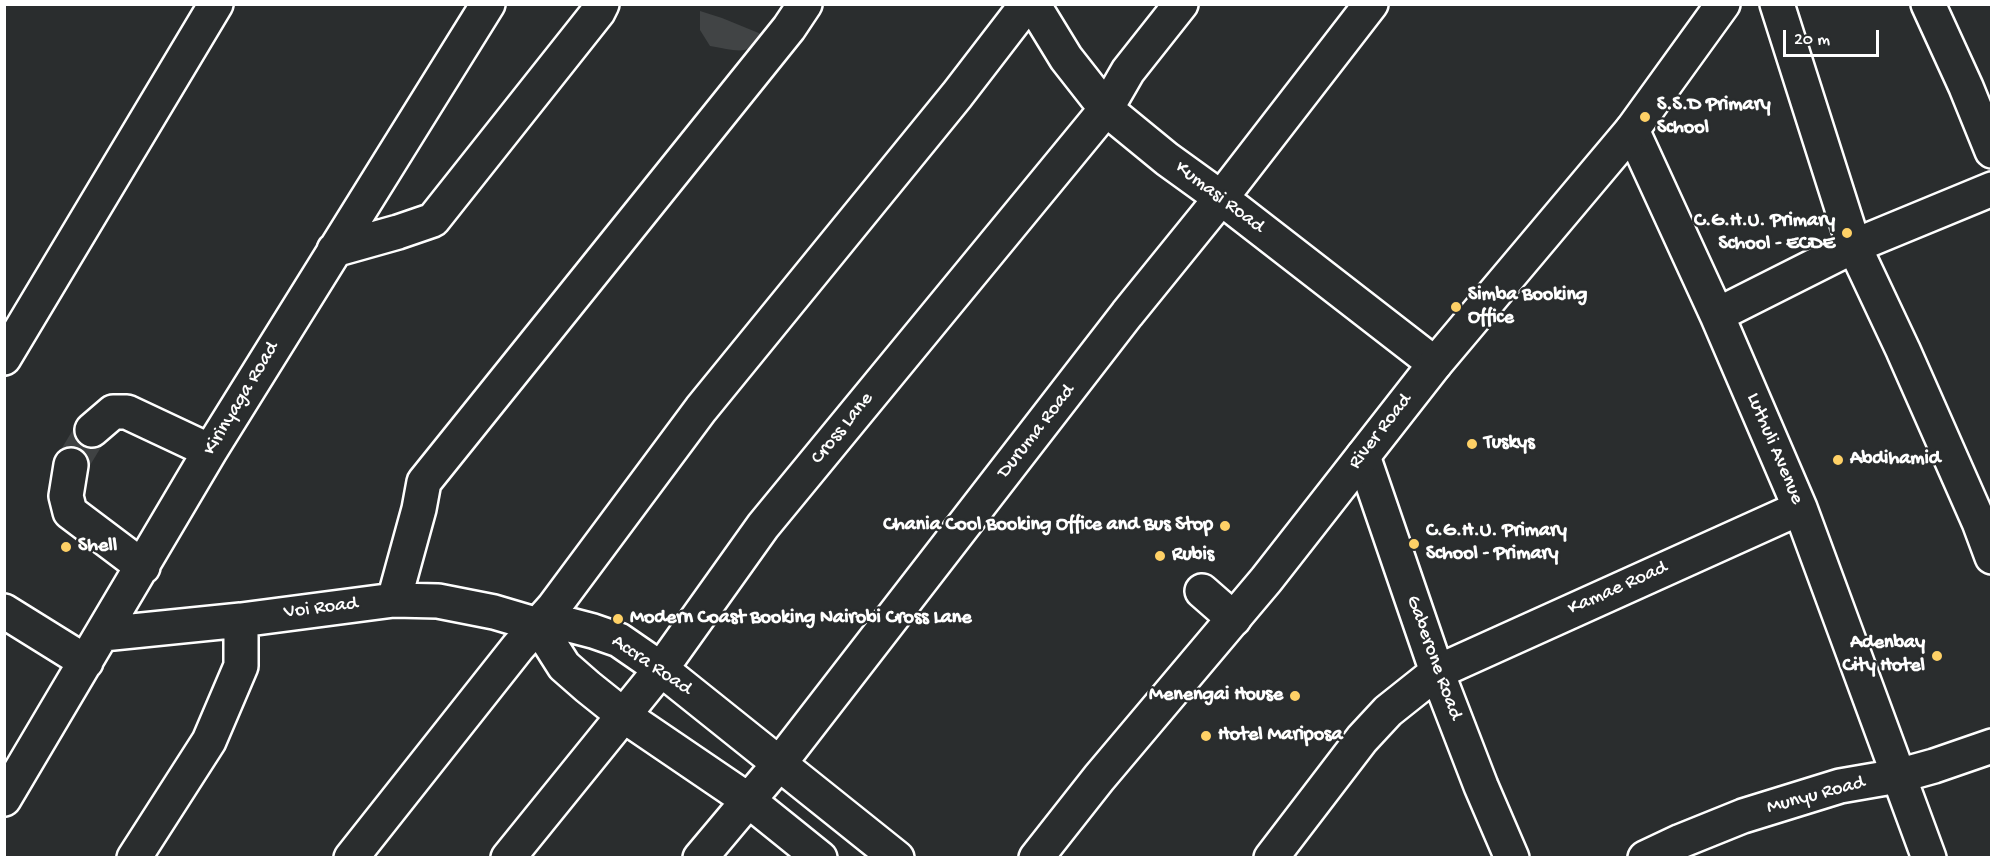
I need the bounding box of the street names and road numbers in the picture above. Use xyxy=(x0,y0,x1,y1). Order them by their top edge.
street label: Kumasi Road xyxy=(1170,157,1268,239)
street label: Kirinyaga Road xyxy=(199,338,285,460)
street label: Duruma Road xyxy=(993,380,1081,484)
street label: Cross Lane xyxy=(807,388,879,470)
street label: River Road xyxy=(1344,389,1418,475)
street label: Luthuli Avenue xyxy=(1740,390,1808,508)
street label: Kamae Road xyxy=(1565,556,1671,622)
street label: Voi Road xyxy=(283,593,359,625)
street label: Gaberone Road xyxy=(1399,593,1467,723)
street label: Accra Road xyxy=(606,630,696,702)
street label: Munyu Road xyxy=(1764,771,1868,821)

